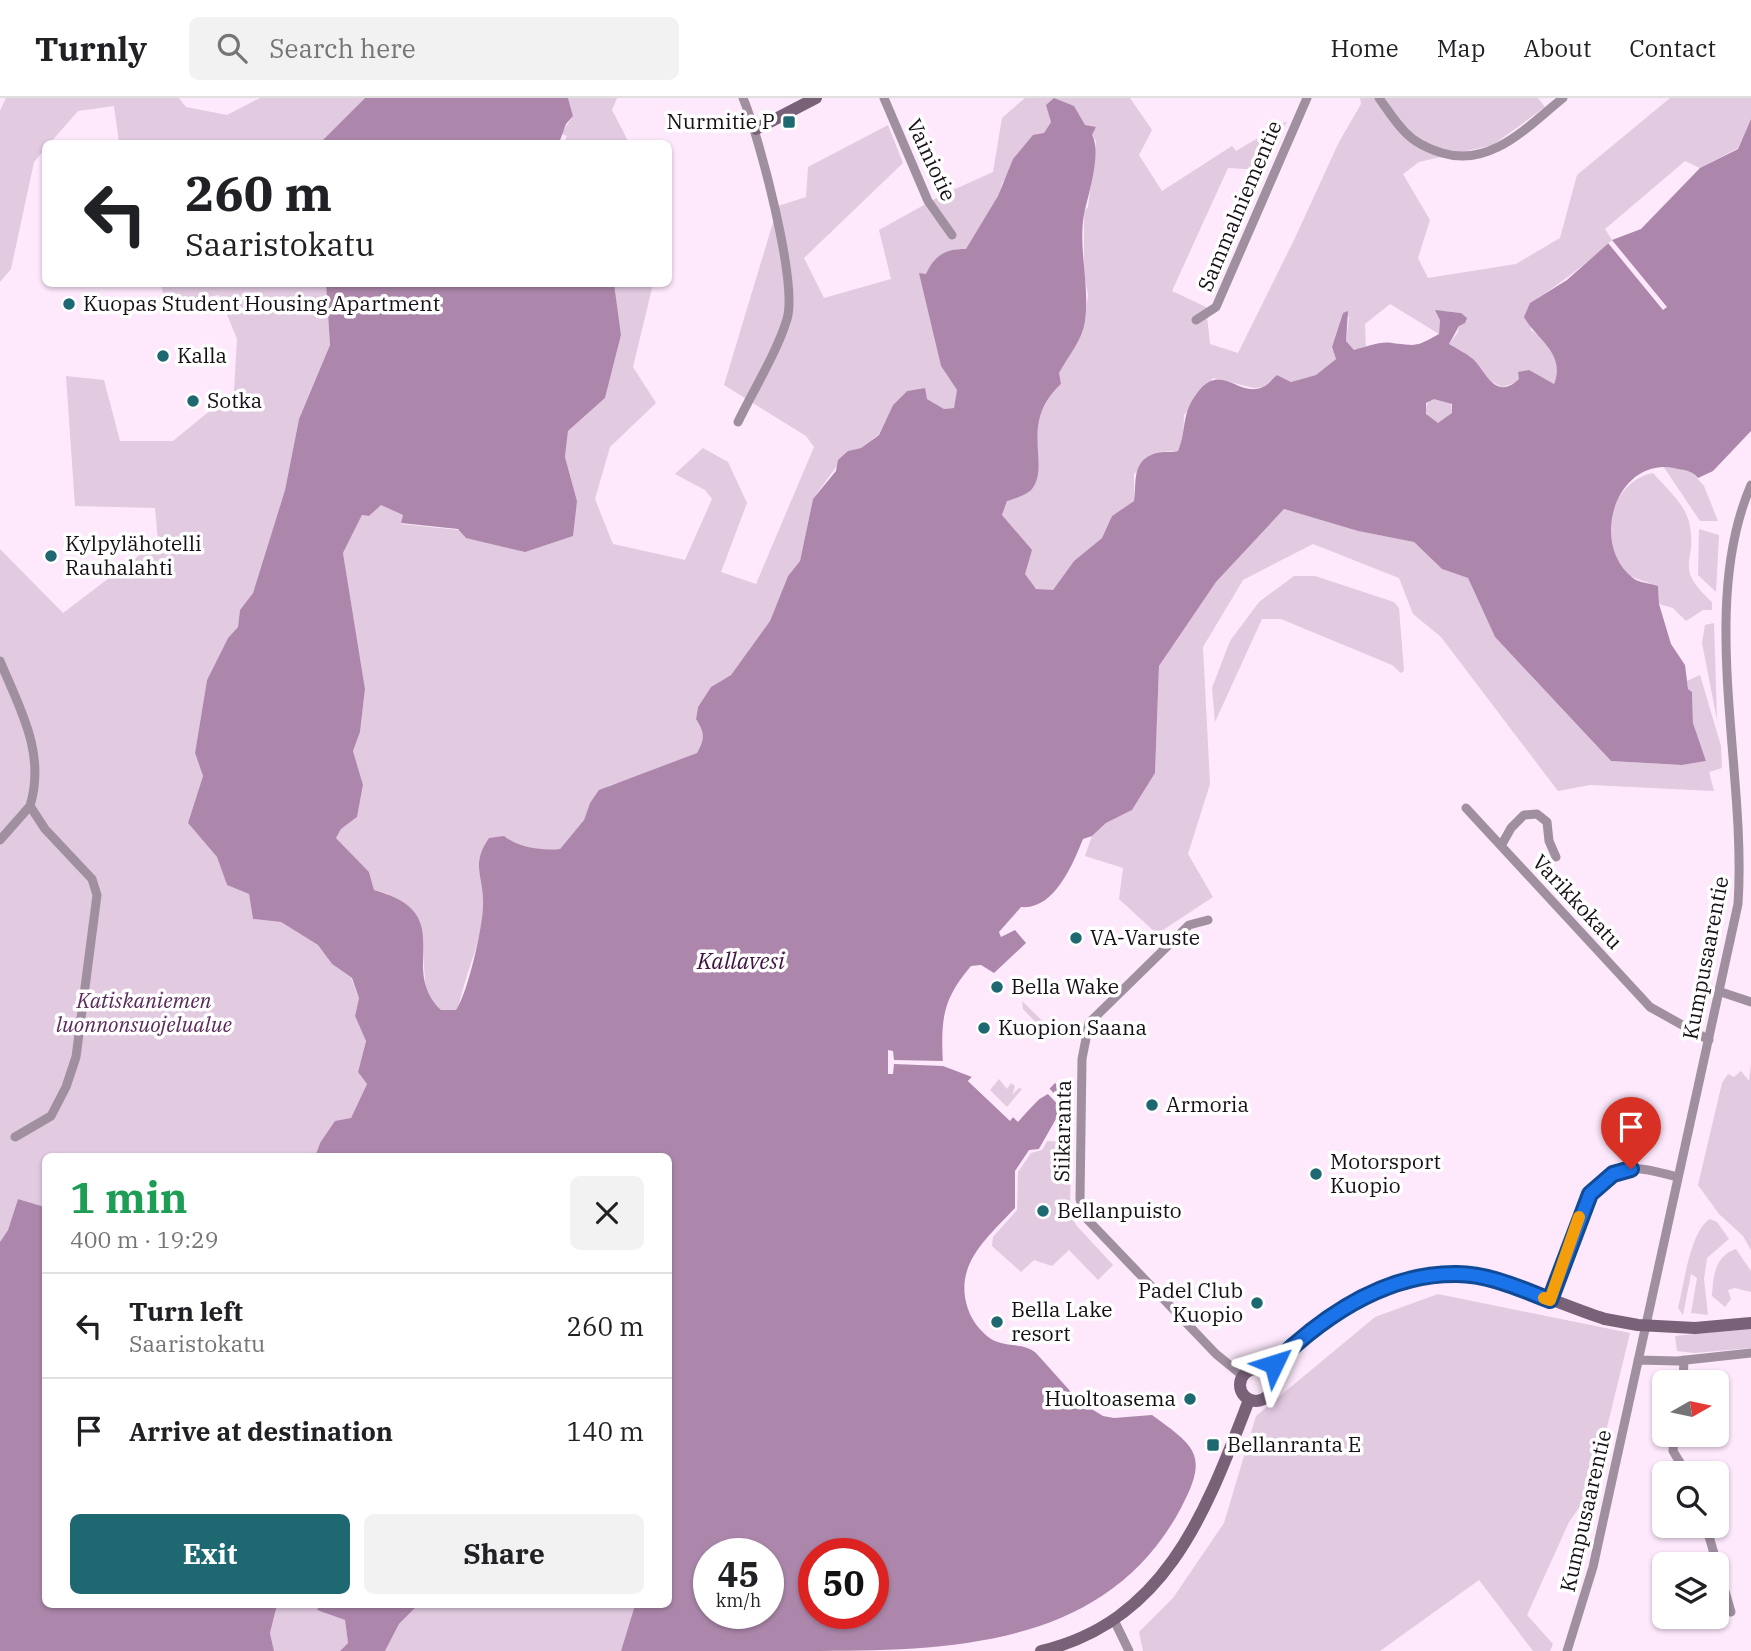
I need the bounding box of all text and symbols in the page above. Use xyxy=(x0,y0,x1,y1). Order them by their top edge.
search box xyxy=(189,17,679,80)
text: Turnly xyxy=(35,27,147,70)
icon: search xyxy=(213,29,251,67)
text: Search here xyxy=(269,31,416,65)
text: Home xyxy=(1331,32,1399,64)
text: Map xyxy=(1437,32,1485,64)
text: About xyxy=(1523,32,1591,64)
text: Contact xyxy=(1629,32,1716,64)
place label: Nurmitie P xyxy=(666,107,775,135)
marker: Nurmitie P xyxy=(781,114,797,130)
street label: Vainiotie xyxy=(901,114,963,205)
street label: Sammalniementie xyxy=(1190,116,1288,295)
text: 260 m xyxy=(185,161,332,224)
icon: left xyxy=(70,168,161,259)
text: Saaristokatu xyxy=(185,223,375,265)
place label: Kuopas Student Housing Apartment xyxy=(83,289,440,317)
marker: Kuopas Student Housing Apartment xyxy=(61,296,77,312)
place label: Kalla xyxy=(177,341,227,369)
marker: Kalla xyxy=(155,348,171,364)
place label: Sotka xyxy=(207,386,262,414)
marker: Sotka xyxy=(185,393,201,409)
place label: Kylpylähotelli Rauhalahti xyxy=(65,529,202,581)
marker: Kylpylähotelli Rauhalahti xyxy=(43,548,59,564)
street label: Varikkokatu xyxy=(1527,848,1629,955)
street label: Kumpusaarentie xyxy=(1675,874,1735,1042)
place label: VA-Varuste xyxy=(1090,923,1200,951)
marker: VA-Varuste xyxy=(1068,930,1084,946)
water label: Kallavesi xyxy=(696,945,785,975)
place label: Bella Wake xyxy=(1011,972,1119,1000)
marker: Bella Wake xyxy=(989,979,1005,995)
park label: Katiskaniemen luonnonsuojelualue xyxy=(56,986,233,1038)
place label: Kuopion Saana xyxy=(998,1013,1147,1041)
marker: Kuopion Saana xyxy=(976,1020,992,1036)
street label: Siikaranta xyxy=(1047,1080,1077,1182)
place label: Armoria xyxy=(1166,1090,1249,1118)
marker: Armoria xyxy=(1144,1097,1160,1113)
pin xyxy=(1601,1097,1661,1169)
icon: arrive xyxy=(1612,1108,1650,1146)
place label: Motorsport Kuopio xyxy=(1330,1147,1441,1199)
marker: Motorsport Kuopio xyxy=(1308,1166,1324,1182)
text: 1 min xyxy=(70,1170,188,1225)
button: close xyxy=(570,1176,644,1250)
place label: Bellanpuisto xyxy=(1057,1196,1182,1224)
marker: Bellanpuisto xyxy=(1035,1203,1051,1219)
text: 400 m · 19:29 xyxy=(70,1224,219,1254)
place label: Padel Club Kuopio xyxy=(1138,1276,1243,1328)
text: Turn left xyxy=(129,1294,243,1328)
place label: Bella Lake resort xyxy=(1011,1295,1112,1347)
marker: Padel Club Kuopio xyxy=(1249,1295,1265,1311)
icon: left xyxy=(70,1307,108,1345)
text: 260 m xyxy=(566,1309,644,1343)
marker: Bella Lake resort xyxy=(989,1314,1005,1330)
position arrow xyxy=(1237,1327,1311,1401)
text: Saaristokatu xyxy=(129,1328,265,1358)
north arrow xyxy=(1652,1370,1729,1447)
map controls xyxy=(1652,1370,1729,1629)
place label: Huoltoasema xyxy=(1044,1384,1176,1412)
marker: Huoltoasema xyxy=(1182,1391,1198,1407)
icon: arrive xyxy=(70,1412,108,1450)
text: Arrive at destination xyxy=(129,1414,393,1448)
text: 140 m xyxy=(566,1414,644,1448)
street label: Kumpusaarentie xyxy=(1553,1427,1617,1595)
place label: Bellanranta E xyxy=(1227,1430,1361,1458)
marker: Bellanranta E xyxy=(1205,1437,1221,1453)
button: search xyxy=(1652,1461,1729,1538)
button: Exit xyxy=(70,1514,350,1594)
button: Share xyxy=(364,1514,644,1594)
speed limit sign: 50 xyxy=(798,1538,889,1629)
text: 45 xyxy=(717,1551,760,1597)
button: layers xyxy=(1652,1552,1729,1629)
text: km/h xyxy=(716,1589,761,1612)

